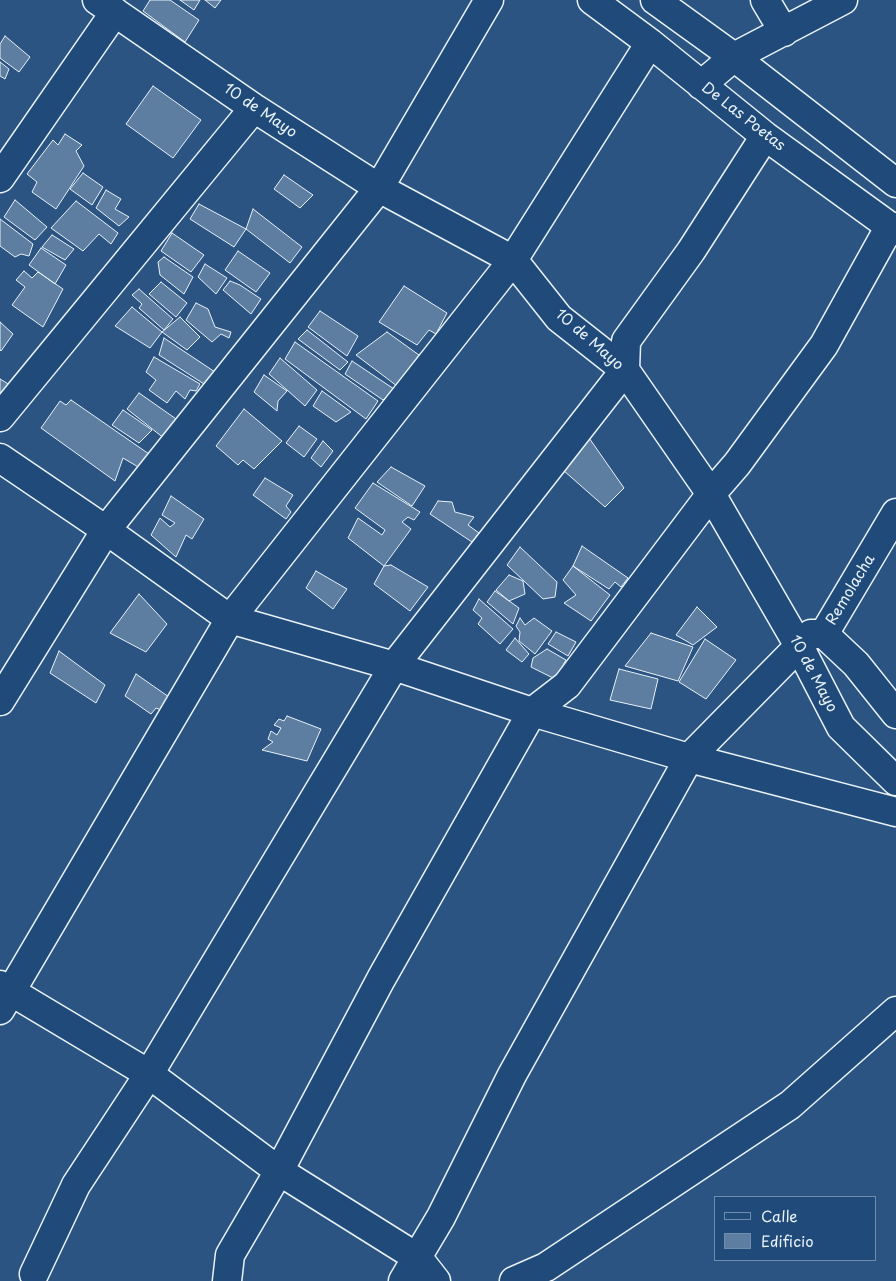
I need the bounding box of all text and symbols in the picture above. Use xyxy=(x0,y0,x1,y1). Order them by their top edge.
street label: De Las Poetas xyxy=(698,79,788,155)
street label: 10 de Mayo xyxy=(220,80,300,142)
street label: 10 de Mayo xyxy=(551,305,627,375)
street label: Remolacha xyxy=(823,551,879,629)
street label: 10 de Mayo xyxy=(785,632,841,716)
legend xyxy=(714,1196,876,1261)
text: Calle xyxy=(761,1204,798,1227)
text: Edificio xyxy=(761,1229,814,1252)

